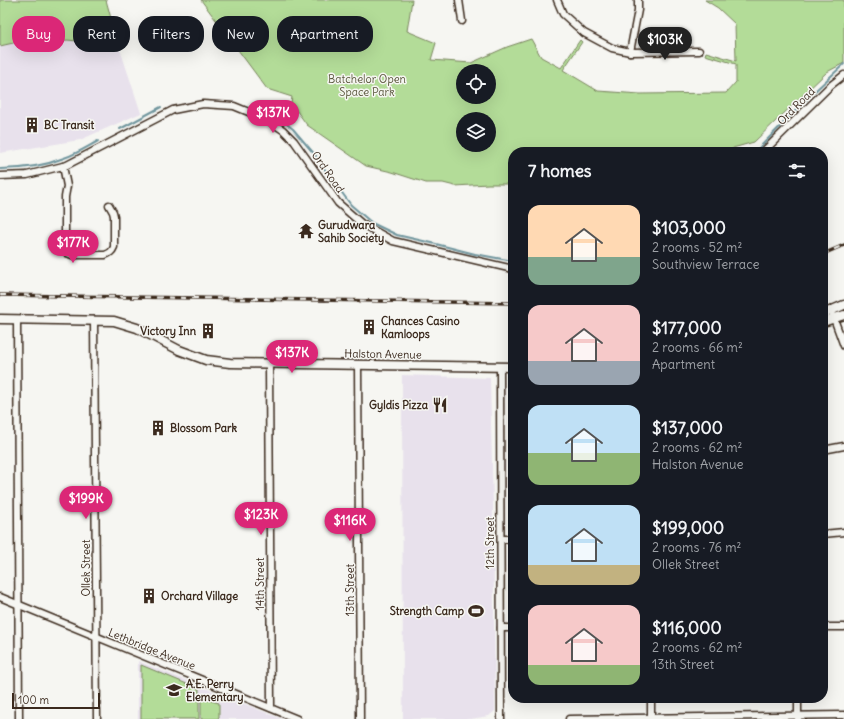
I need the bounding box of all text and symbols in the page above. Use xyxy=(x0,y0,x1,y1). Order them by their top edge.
chip: Buy xyxy=(12,16,65,52)
chip: Rent xyxy=(73,16,130,52)
chip: Filters xyxy=(138,16,204,52)
chip: New xyxy=(212,16,269,52)
chip: Apartment xyxy=(277,16,373,52)
pin: $103K xyxy=(637,27,693,61)
text: $103K xyxy=(647,31,683,48)
map controls xyxy=(456,64,496,152)
button: locate xyxy=(456,64,496,104)
park label: Batchelor Open Space Park xyxy=(328,72,406,99)
street label: Ord Road xyxy=(774,84,818,128)
pin: $137K xyxy=(245,100,301,134)
text: $137K xyxy=(256,104,290,121)
button: layers xyxy=(456,112,496,152)
building icon: BC Transit xyxy=(23,116,41,134)
place label: BC Transit xyxy=(44,118,95,132)
street label: Ord Road xyxy=(309,148,348,196)
text: 7 homes xyxy=(528,160,592,182)
icon: filters xyxy=(786,160,808,182)
text: $103,000 xyxy=(652,217,726,239)
place label: Gurudwara Sahib Society xyxy=(318,218,384,246)
icon: home xyxy=(560,221,608,269)
temple icon: Gurudwara Sahib Society xyxy=(297,222,315,240)
pin: $177K xyxy=(45,230,101,264)
text: $177K xyxy=(57,234,89,251)
text: 2 rooms · 52 m² xyxy=(652,239,742,256)
text: Southview Terrace xyxy=(652,256,760,273)
place label: Chances Casino Kamloops xyxy=(381,314,460,342)
text: $177,000 xyxy=(652,317,722,339)
building icon: Chances Casino Kamloops xyxy=(360,318,378,336)
icon: home xyxy=(560,321,608,369)
building icon: Victory Inn xyxy=(199,322,217,340)
place label: Victory Inn xyxy=(140,324,197,339)
text: 2 rooms · 66 m² xyxy=(652,339,743,356)
pin: $137K xyxy=(264,340,320,374)
text: $137K xyxy=(275,344,309,361)
street label: Halston Avenue xyxy=(344,346,422,362)
text: Apartment xyxy=(652,356,715,373)
restaurant icon: Gyldis Pizza xyxy=(431,396,449,414)
place label: Gyldis Pizza xyxy=(369,398,429,413)
text: $137,000 xyxy=(652,417,723,439)
building icon: Blossom Park xyxy=(149,419,167,437)
place label: Blossom Park xyxy=(170,421,237,435)
icon: home xyxy=(560,421,608,469)
text: 2 rooms · 62 m² xyxy=(652,439,742,456)
text: Halston Avenue xyxy=(652,456,743,473)
pin: $199K xyxy=(58,486,114,520)
text: $199K xyxy=(68,490,104,507)
pin: $123K xyxy=(233,502,289,536)
text: $123K xyxy=(244,506,278,523)
pin: $116K xyxy=(322,508,378,542)
text: $116K xyxy=(334,512,366,529)
street label: 12th Street xyxy=(483,517,497,569)
text: $199,000 xyxy=(652,517,724,539)
icon: home xyxy=(560,521,608,569)
street label: Ollek Street xyxy=(79,539,93,596)
text: 2 rooms · 76 m² xyxy=(652,539,741,556)
text: Ollek Street xyxy=(652,556,719,573)
street label: 14th Street xyxy=(253,557,267,610)
street label: 13th Street xyxy=(343,563,357,616)
building icon: Orchard Village xyxy=(140,587,158,605)
place label: Orchard Village xyxy=(161,589,238,604)
sports icon: Strength Camp xyxy=(467,602,485,620)
place label: Strength Camp xyxy=(390,604,464,619)
text: $116,000 xyxy=(652,617,722,639)
icon: home xyxy=(560,621,608,669)
street label: Lethbridge Avenue xyxy=(106,625,198,673)
text: 2 rooms · 62 m² xyxy=(652,639,742,656)
text: 13th Street xyxy=(652,656,714,673)
place label: A.E. Perry Elementary xyxy=(186,677,243,705)
school or university icon: A.E. Perry Elementary xyxy=(165,681,183,699)
scale bar xyxy=(12,691,100,710)
text: 100 m xyxy=(18,693,49,707)

